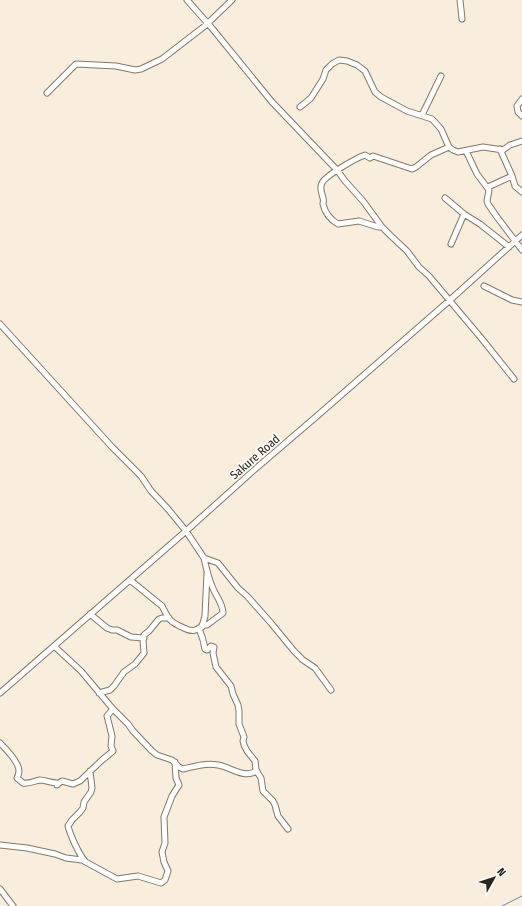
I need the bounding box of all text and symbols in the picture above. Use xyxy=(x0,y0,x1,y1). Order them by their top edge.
street label: Sakure Road xyxy=(227,432,283,482)
north arrow xyxy=(474,858,514,898)
text: N xyxy=(494,865,509,879)

